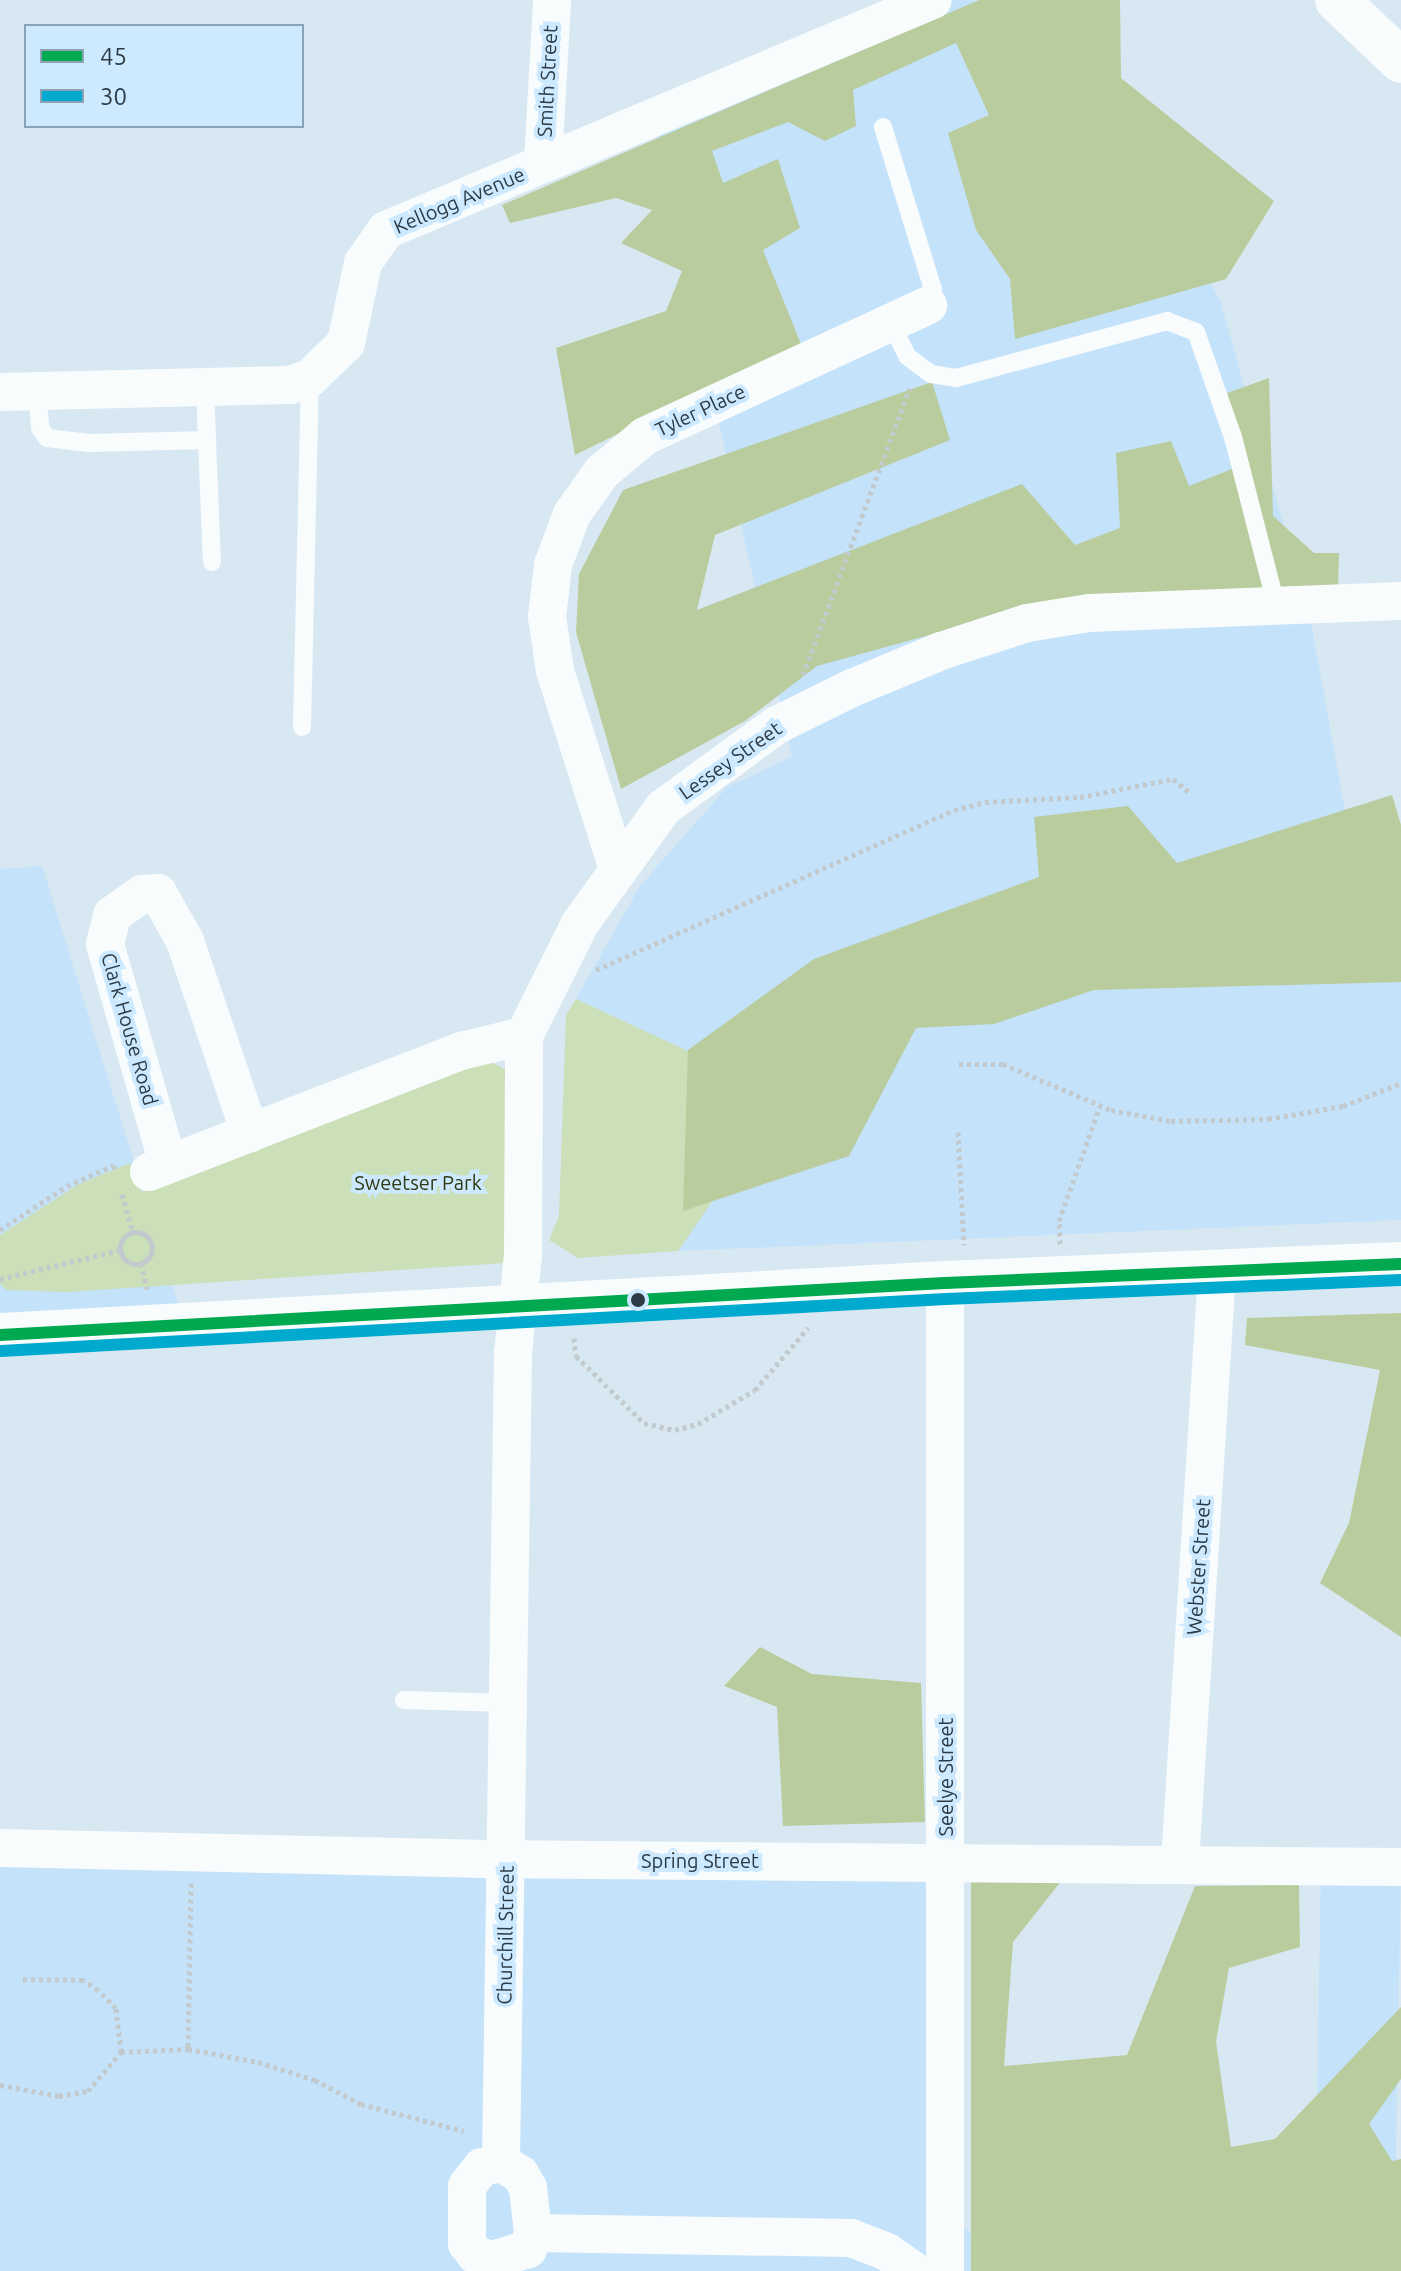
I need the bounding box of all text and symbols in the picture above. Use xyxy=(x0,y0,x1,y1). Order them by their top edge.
legend xyxy=(24,24,304,128)
street label: Smith Street xyxy=(532,24,562,138)
text: 45 xyxy=(100,43,127,70)
text: 30 xyxy=(100,83,127,110)
street label: Kellogg Avenue xyxy=(390,162,528,238)
street label: Tyler Place xyxy=(651,379,749,441)
street label: Lessey Street xyxy=(674,716,786,804)
street label: Clark House Road xyxy=(97,950,163,1108)
park label: Sweetser Park xyxy=(354,1170,482,1194)
unlabelled marker xyxy=(630,1292,646,1308)
street label: Webster Street xyxy=(1181,1498,1215,1636)
street label: Seelye Street xyxy=(933,1718,957,1836)
street label: Spring Street xyxy=(641,1848,759,1872)
street label: Churchill Street xyxy=(492,1865,518,2005)

